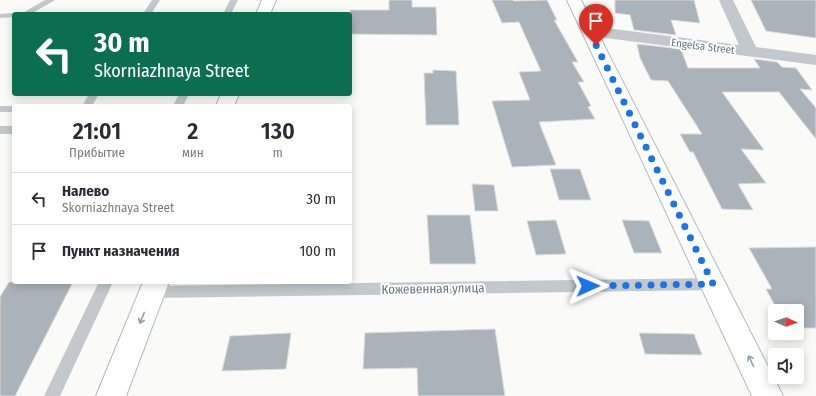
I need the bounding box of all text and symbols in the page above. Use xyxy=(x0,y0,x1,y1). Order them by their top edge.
pin xyxy=(579,4,613,45)
icon: arrive xyxy=(585,10,607,32)
text: 30 m xyxy=(94,26,150,59)
icon: left xyxy=(28,28,80,80)
street label: Engelsa Street xyxy=(670,36,736,57)
text: Skorniazhnaya Street xyxy=(94,60,249,82)
text: 21:01 xyxy=(73,117,121,145)
text: 2 xyxy=(187,117,198,145)
text: 130 xyxy=(261,117,295,145)
text: Прибытие xyxy=(69,145,125,160)
text: мин xyxy=(182,145,204,160)
text: m xyxy=(273,145,283,160)
text: Налево xyxy=(62,182,109,200)
icon: left xyxy=(28,188,50,210)
text: 30 m xyxy=(306,190,336,208)
text: Skorniazhnaya Street xyxy=(62,200,174,215)
icon: arrive xyxy=(28,240,50,262)
text: Пункт назначения xyxy=(62,242,180,260)
text: 100 m xyxy=(299,242,336,260)
position arrow xyxy=(567,265,609,307)
street label: Кожевенная улица xyxy=(381,280,485,297)
north arrow xyxy=(768,304,804,340)
map controls xyxy=(768,304,804,384)
one-way arrow xyxy=(137,312,145,324)
button: sound xyxy=(768,348,804,384)
one-way arrow xyxy=(747,355,754,367)

